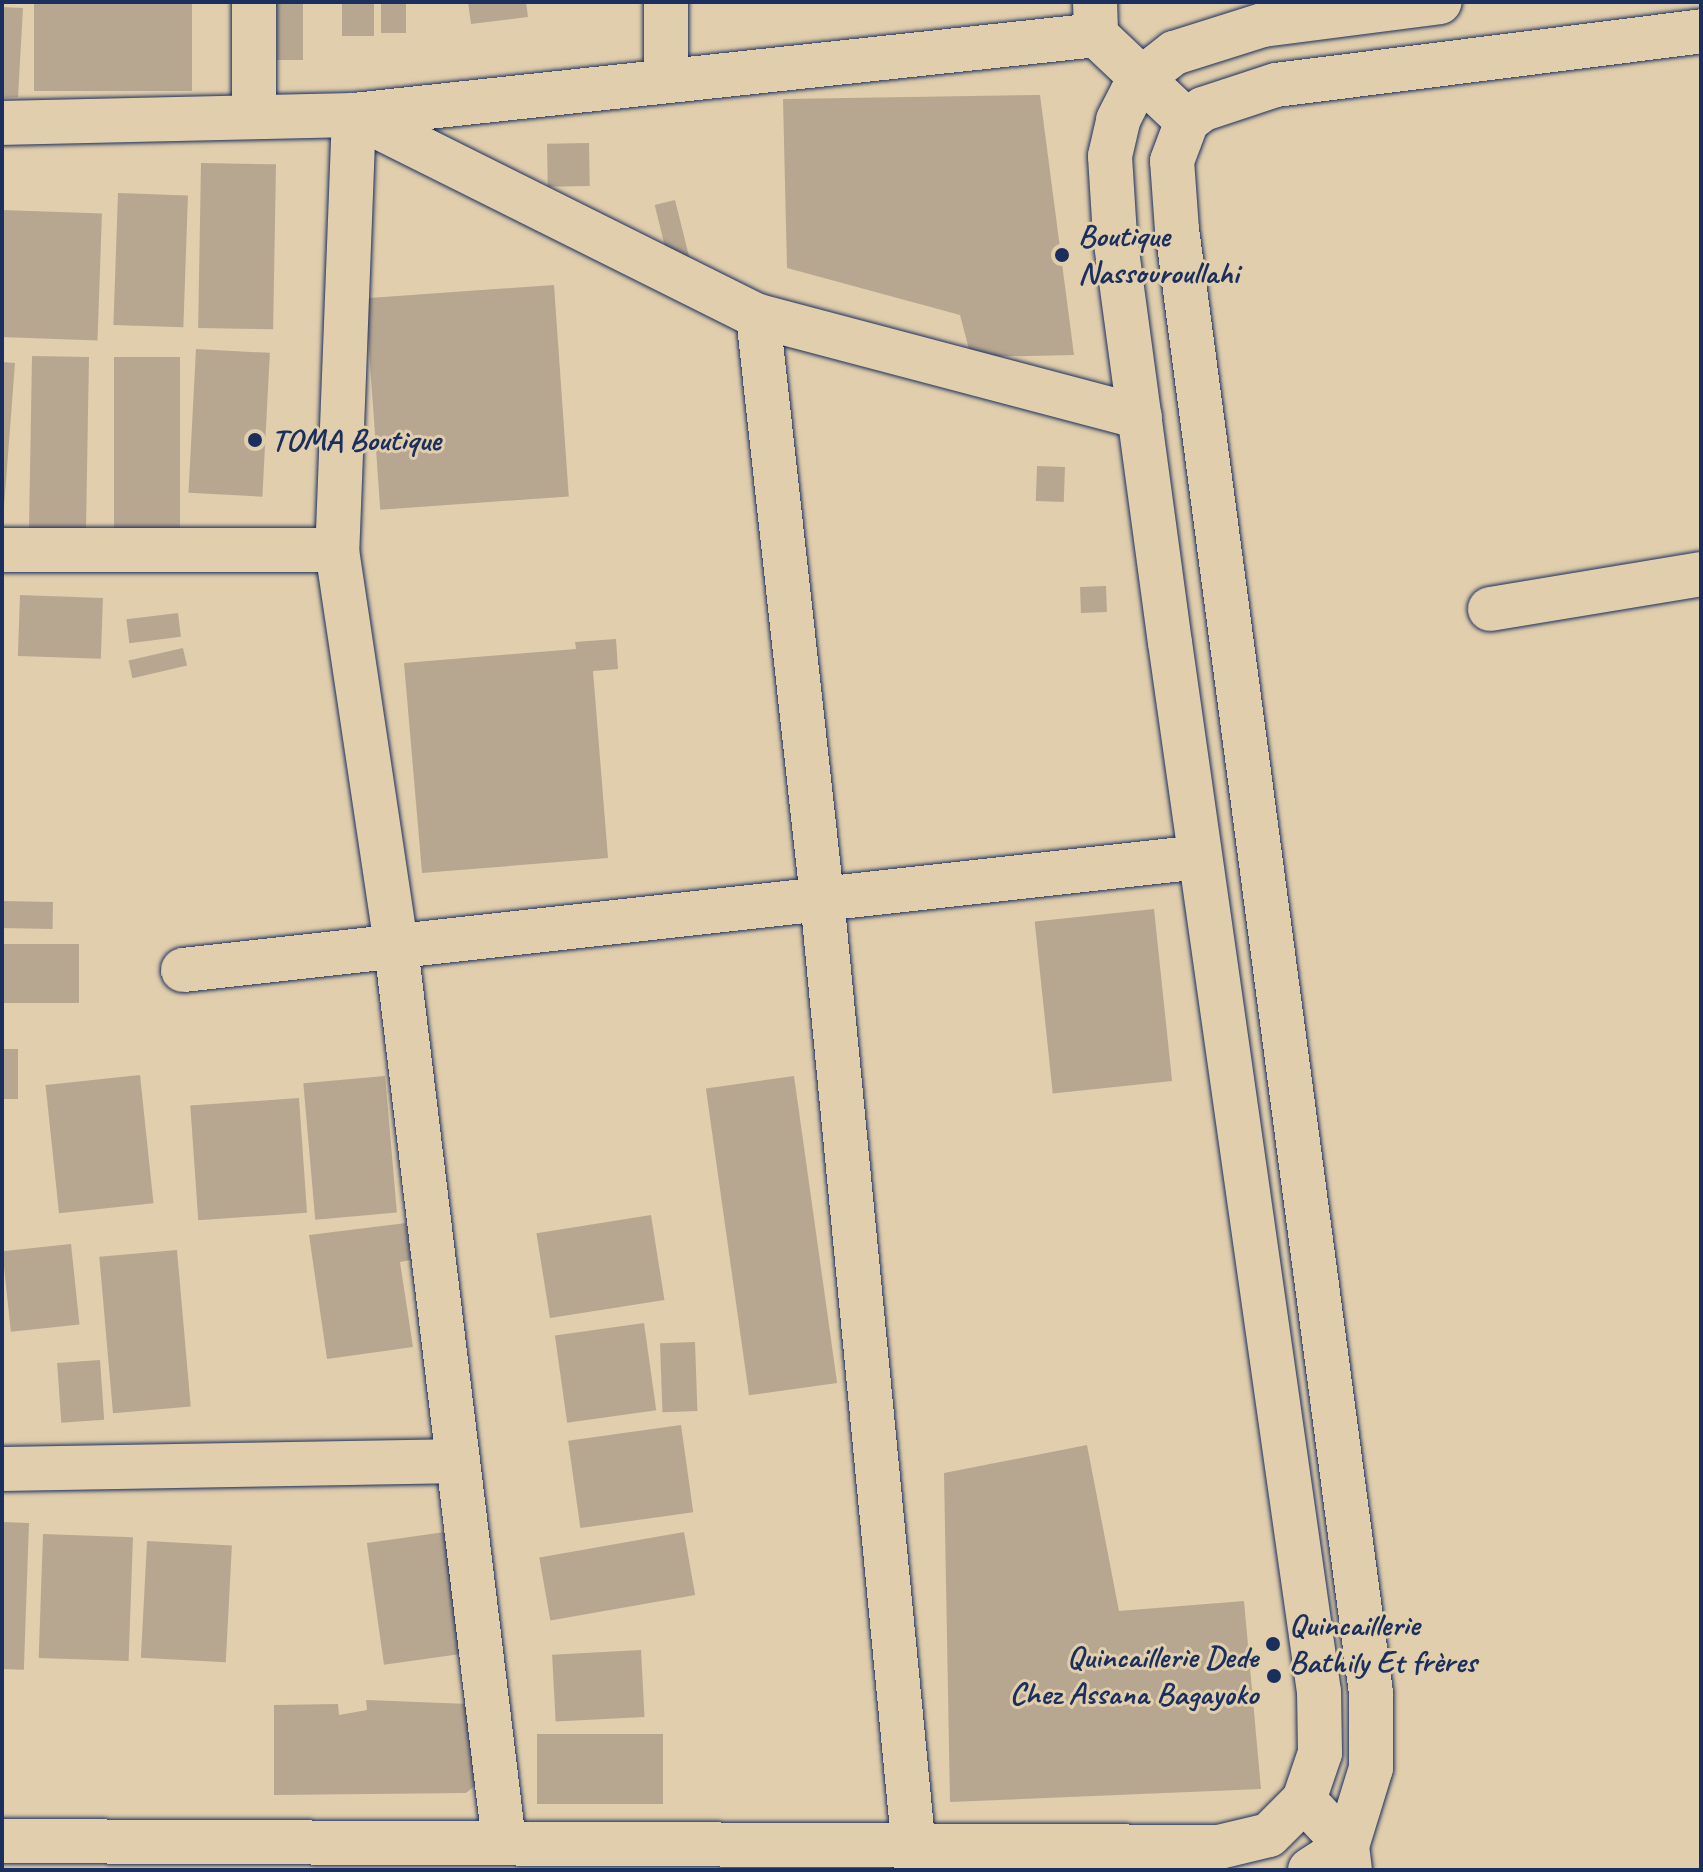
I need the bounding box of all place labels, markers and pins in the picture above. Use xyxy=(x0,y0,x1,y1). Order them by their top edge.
place label: Boutique Nassouroullahi xyxy=(1078,218,1239,293)
marker: Boutique Nassouroullahi xyxy=(1053,246,1071,264)
place label: TOMA Boutique xyxy=(271,421,441,459)
marker: TOMA Boutique xyxy=(246,431,264,449)
place label: Quincaillerie Bathily Et frères xyxy=(1289,1607,1476,1682)
marker: Quincaillerie Bathily Et frères xyxy=(1264,1635,1282,1653)
place label: Quincaillerie Dede Chez Assana Bagayoko xyxy=(1009,1639,1258,1714)
marker: Quincaillerie Dede Chez Assana Bagayoko xyxy=(1265,1667,1283,1685)

